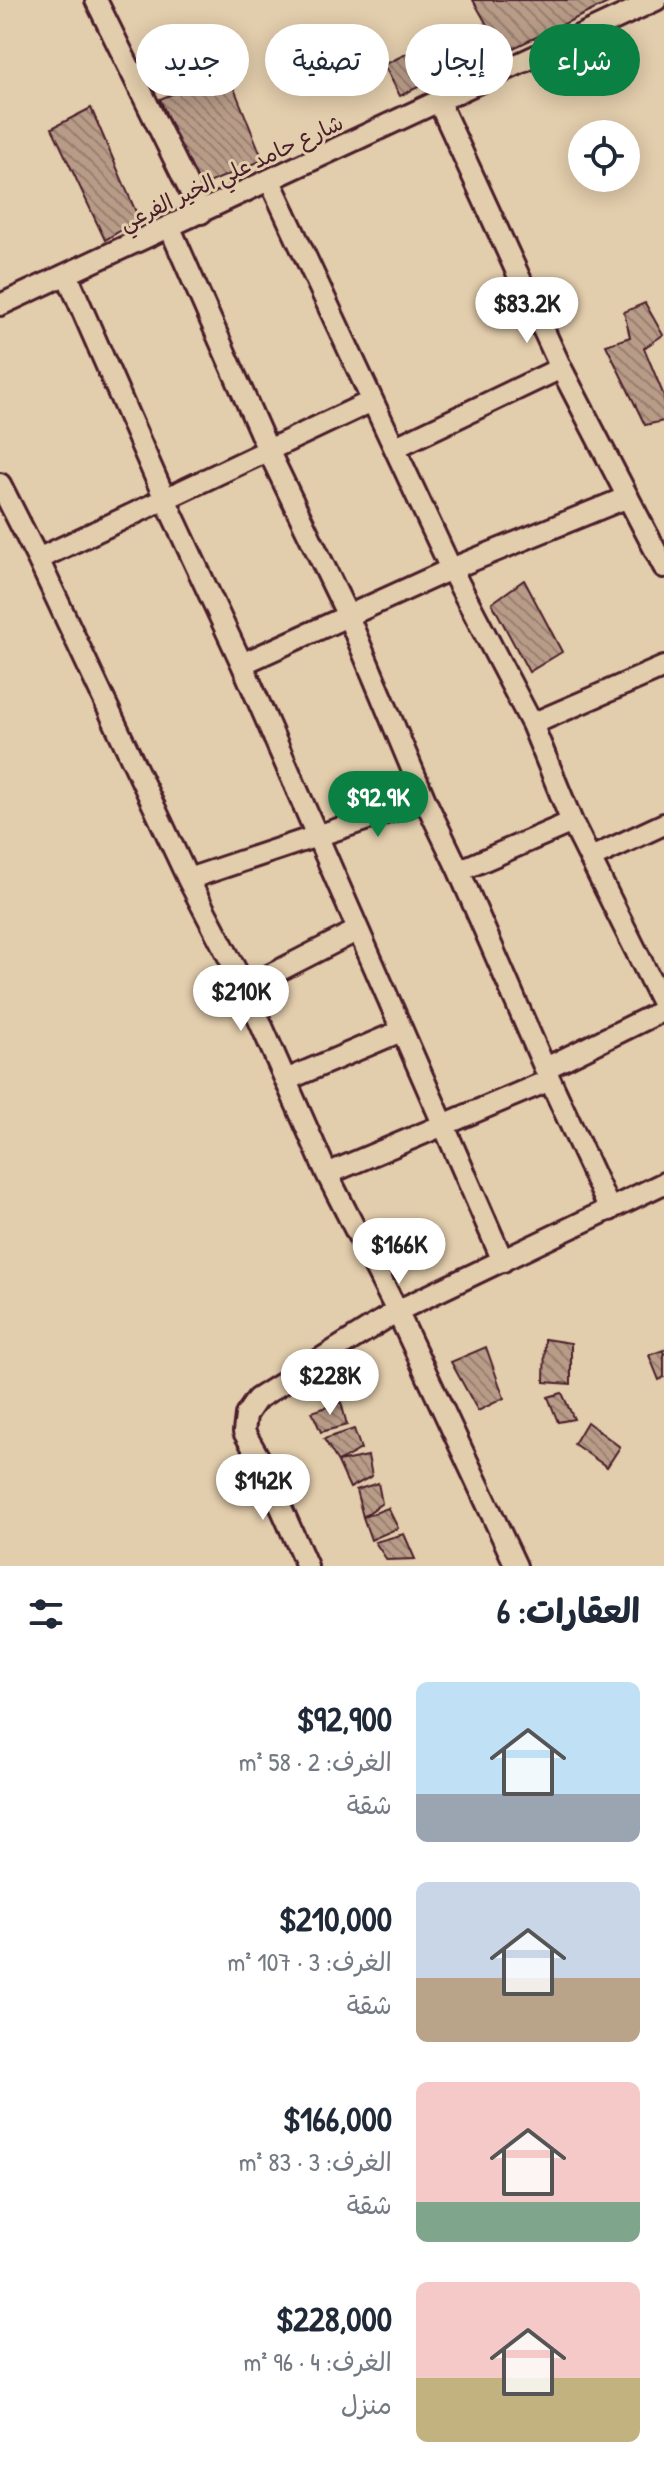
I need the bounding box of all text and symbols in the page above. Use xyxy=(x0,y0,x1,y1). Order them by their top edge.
chip: جديد xyxy=(136,24,249,96)
chip: تصفية xyxy=(265,24,389,96)
chip: إيجار xyxy=(405,24,513,96)
chip: شراء xyxy=(529,24,640,96)
street label: شارع حامد علي الخير الفرعي xyxy=(114,107,350,242)
map controls xyxy=(568,120,640,192)
button: locate xyxy=(568,120,640,192)
pin: $83.2K xyxy=(462,277,592,345)
text: $83.2K xyxy=(493,285,561,320)
pin: $92.9K xyxy=(313,771,443,839)
text: $92.9K xyxy=(346,779,410,814)
pin: $210K xyxy=(185,965,297,1033)
text: $210K xyxy=(211,973,271,1008)
pin: $166K xyxy=(343,1218,455,1286)
text: $166K xyxy=(371,1226,427,1261)
pin: $228K xyxy=(274,1349,386,1417)
text: $228K xyxy=(299,1357,361,1392)
pin: $142K xyxy=(207,1454,319,1522)
text: $142K xyxy=(234,1462,292,1497)
text: العقارات: 6 xyxy=(497,1588,640,1634)
icon: filters xyxy=(24,1592,68,1636)
text: $92,900 xyxy=(297,1696,392,1742)
icon: home xyxy=(480,1714,576,1810)
text: الغرف: 2 · 58 m² xyxy=(239,1744,392,1779)
text: شقة xyxy=(347,1787,392,1822)
text: $210,000 xyxy=(279,1896,392,1942)
icon: home xyxy=(480,1914,576,2010)
text: الغرف: 3 · 107 m² xyxy=(228,1944,392,1979)
text: شقة xyxy=(347,1987,392,2022)
text: $166,000 xyxy=(283,2096,392,2142)
icon: home xyxy=(480,2114,576,2210)
text: الغرف: 3 · 83 m² xyxy=(239,2144,392,2179)
text: شقة xyxy=(347,2187,392,2222)
text: $228,000 xyxy=(276,2296,392,2342)
icon: home xyxy=(480,2314,576,2410)
text: الغرف: 4 · 96 m² xyxy=(244,2344,392,2379)
text: منزل xyxy=(341,2387,392,2422)

